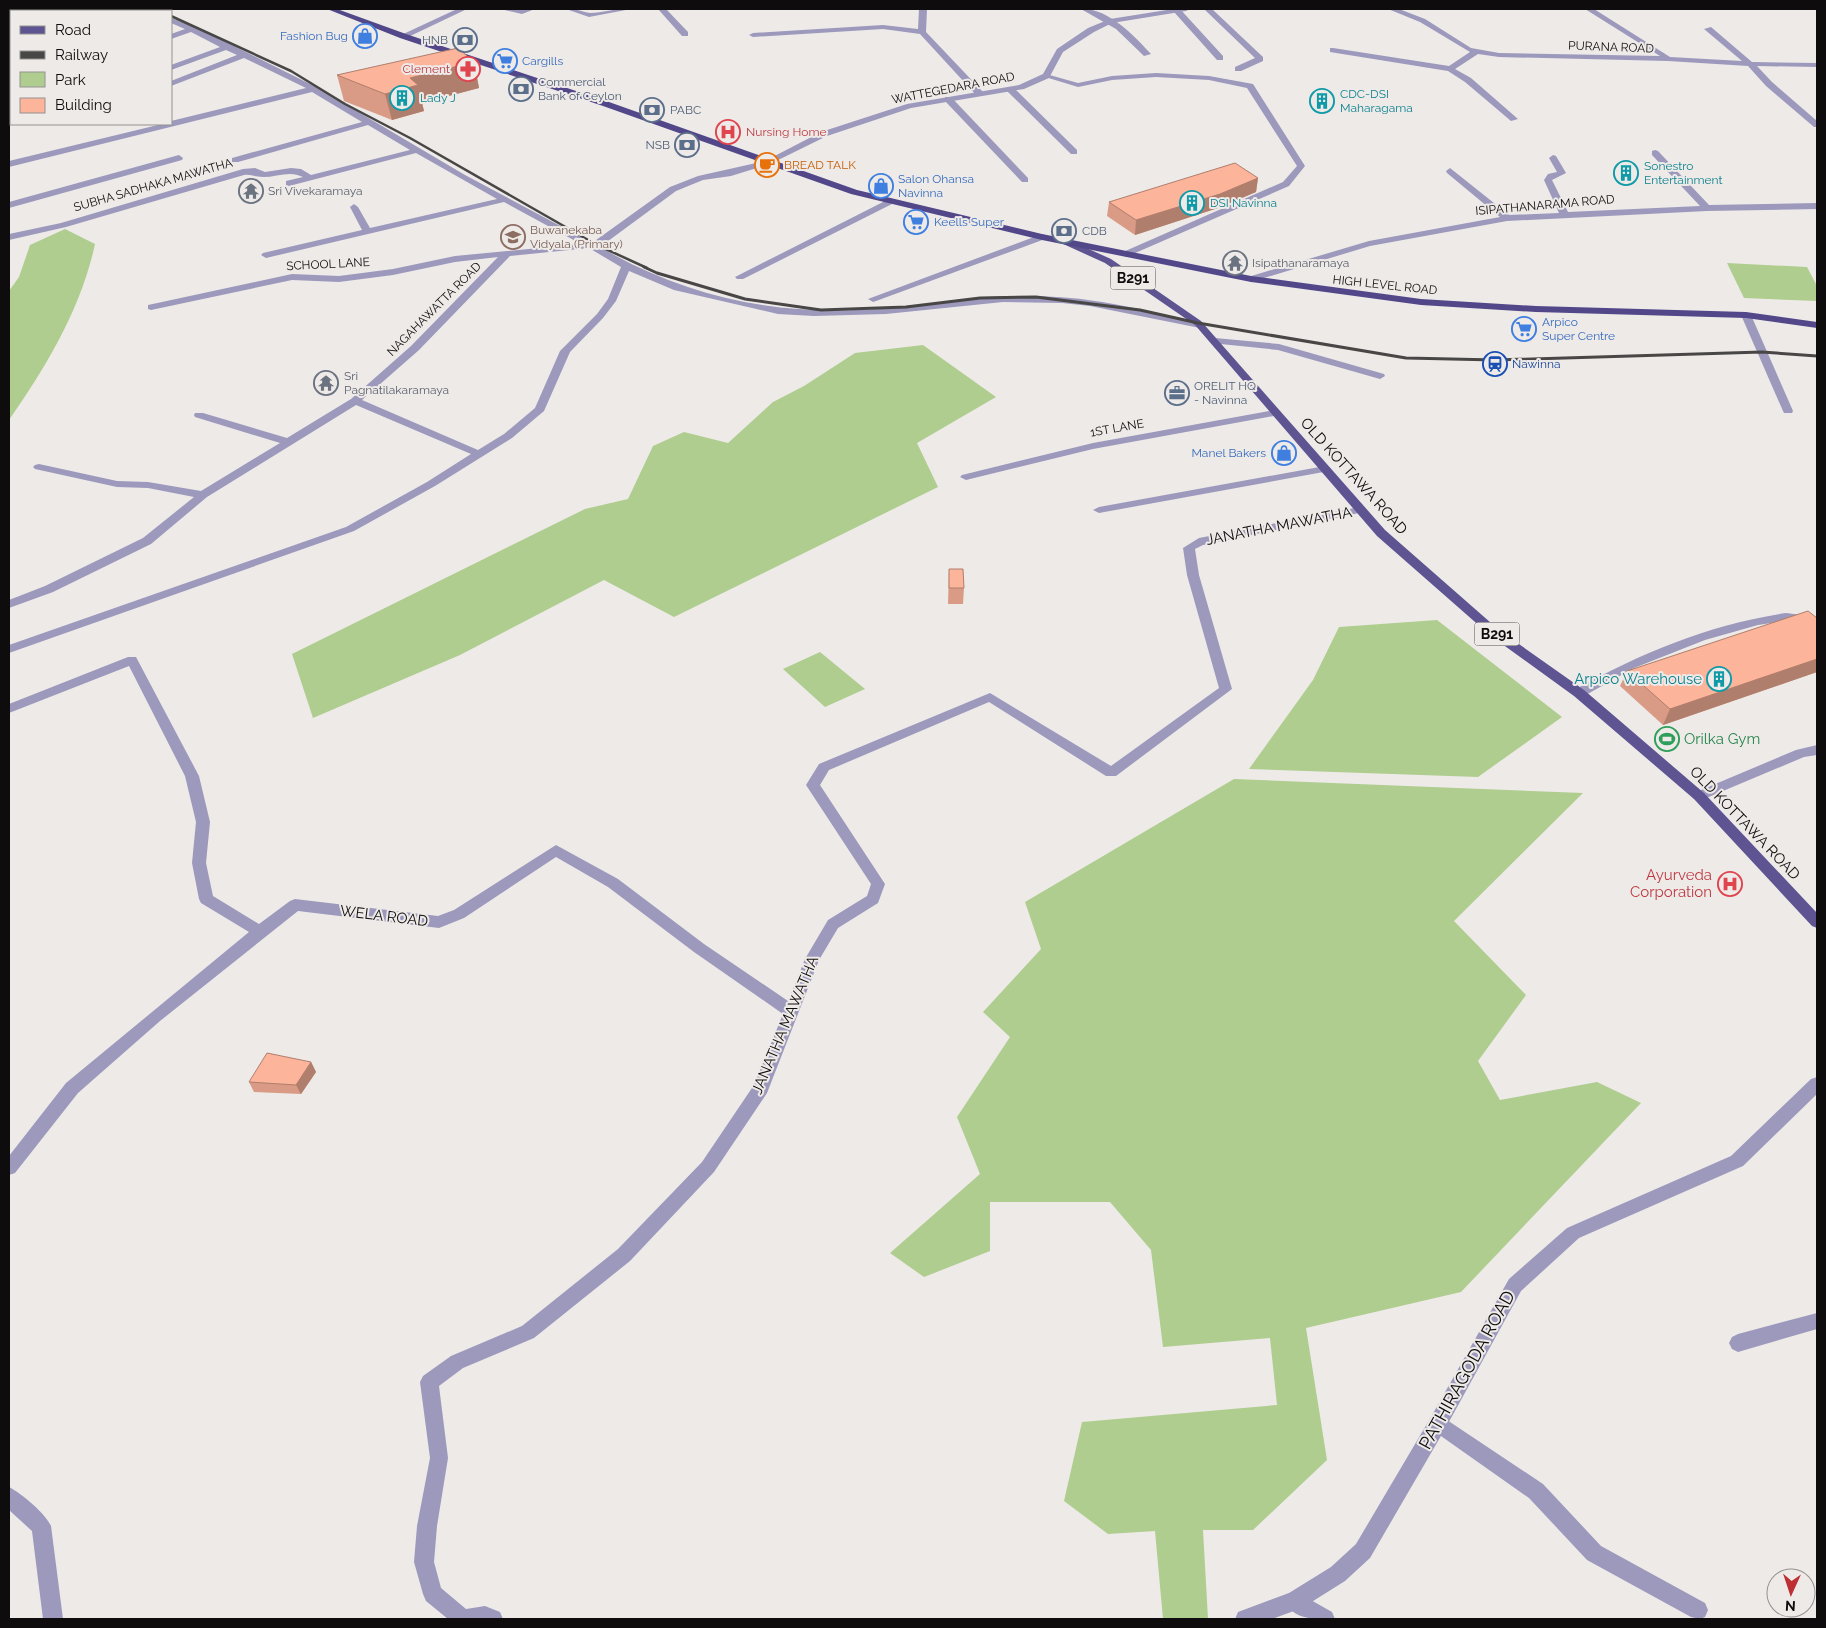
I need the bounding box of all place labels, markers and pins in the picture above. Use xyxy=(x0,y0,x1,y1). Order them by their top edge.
shop icon: Fashion Bug xyxy=(352,23,378,49)
bank icon: HNB xyxy=(452,27,478,53)
place label: Fashion Bug xyxy=(280,29,348,43)
place label: HNB xyxy=(422,33,448,47)
supermarket icon: Cargills xyxy=(492,48,518,74)
place label: Cargills xyxy=(522,54,563,68)
pharmacy icon: Clement xyxy=(455,56,481,82)
place label: Clement xyxy=(402,62,450,76)
place label: Commercial Bank of Ceylon xyxy=(538,75,622,103)
bank icon: Commercial Bank of Ceylon xyxy=(508,76,534,102)
building icon: Lady J xyxy=(389,85,415,111)
place label: CDC-DSI Maharagama xyxy=(1340,87,1413,115)
building icon: CDC-DSI Maharagama xyxy=(1309,88,1335,114)
place label: Lady J xyxy=(420,91,456,105)
bank icon: PABC xyxy=(639,97,665,123)
place label: PABC xyxy=(670,103,701,117)
hospital icon: Nursing Home xyxy=(715,119,741,145)
place label: Nursing Home xyxy=(746,125,826,139)
bank icon: NSB xyxy=(674,132,700,158)
place label: NSB xyxy=(645,138,670,152)
cafe icon: BREAD TALK xyxy=(754,152,780,178)
place label: BREAD TALK xyxy=(784,158,856,172)
place label: Sonestro Entertainment xyxy=(1644,159,1723,187)
building icon: Sonestro Entertainment xyxy=(1613,160,1639,186)
place label: Salon Ohansa Navinna xyxy=(898,172,974,200)
shop icon: Salon Ohansa Navinna xyxy=(868,173,894,199)
temple icon: Sri Vivekaramaya xyxy=(238,178,264,204)
place label: Sri Vivekaramaya xyxy=(268,184,363,198)
building icon: DSI Navinna xyxy=(1179,190,1205,216)
place label: DSI Navinna xyxy=(1210,196,1277,210)
supermarket icon: Keells Super xyxy=(903,209,929,235)
place label: Keells Super xyxy=(934,215,1005,229)
bank icon: CDB xyxy=(1051,218,1077,244)
place label: Buwanekaba Vidyala (Primary) xyxy=(530,223,623,251)
school or university icon: Buwanekaba Vidyala (Primary) xyxy=(500,224,526,250)
place label: CDB xyxy=(1082,224,1107,238)
temple icon: Isipathanaramaya xyxy=(1222,250,1248,276)
place label: Isipathanaramaya xyxy=(1252,256,1349,270)
place label: Arpico Super Centre xyxy=(1542,315,1615,343)
supermarket icon: Arpico Super Centre xyxy=(1511,316,1537,342)
station icon: Nawinna xyxy=(1482,351,1508,377)
place label: Nawinna xyxy=(1512,357,1560,371)
place label: Sri Pagnatilakaramaya xyxy=(344,369,449,397)
temple icon: Sri Pagnatilakaramaya xyxy=(313,370,339,396)
place label: ORELIT HQ - Navinna xyxy=(1194,379,1256,407)
office icon: ORELIT HQ - Navinna xyxy=(1164,380,1190,406)
shop icon: Manel Bakers xyxy=(1271,440,1297,466)
place label: Manel Bakers xyxy=(1191,446,1266,460)
building icon: Arpico Warehouse xyxy=(1706,666,1732,692)
place label: Arpico Warehouse xyxy=(1574,670,1702,688)
sports icon: Orilka Gym xyxy=(1654,726,1680,752)
place label: Orilka Gym xyxy=(1684,730,1760,748)
place label: Ayurveda Corporation xyxy=(1630,866,1712,901)
hospital icon: Ayurveda Corporation xyxy=(1717,871,1743,897)

